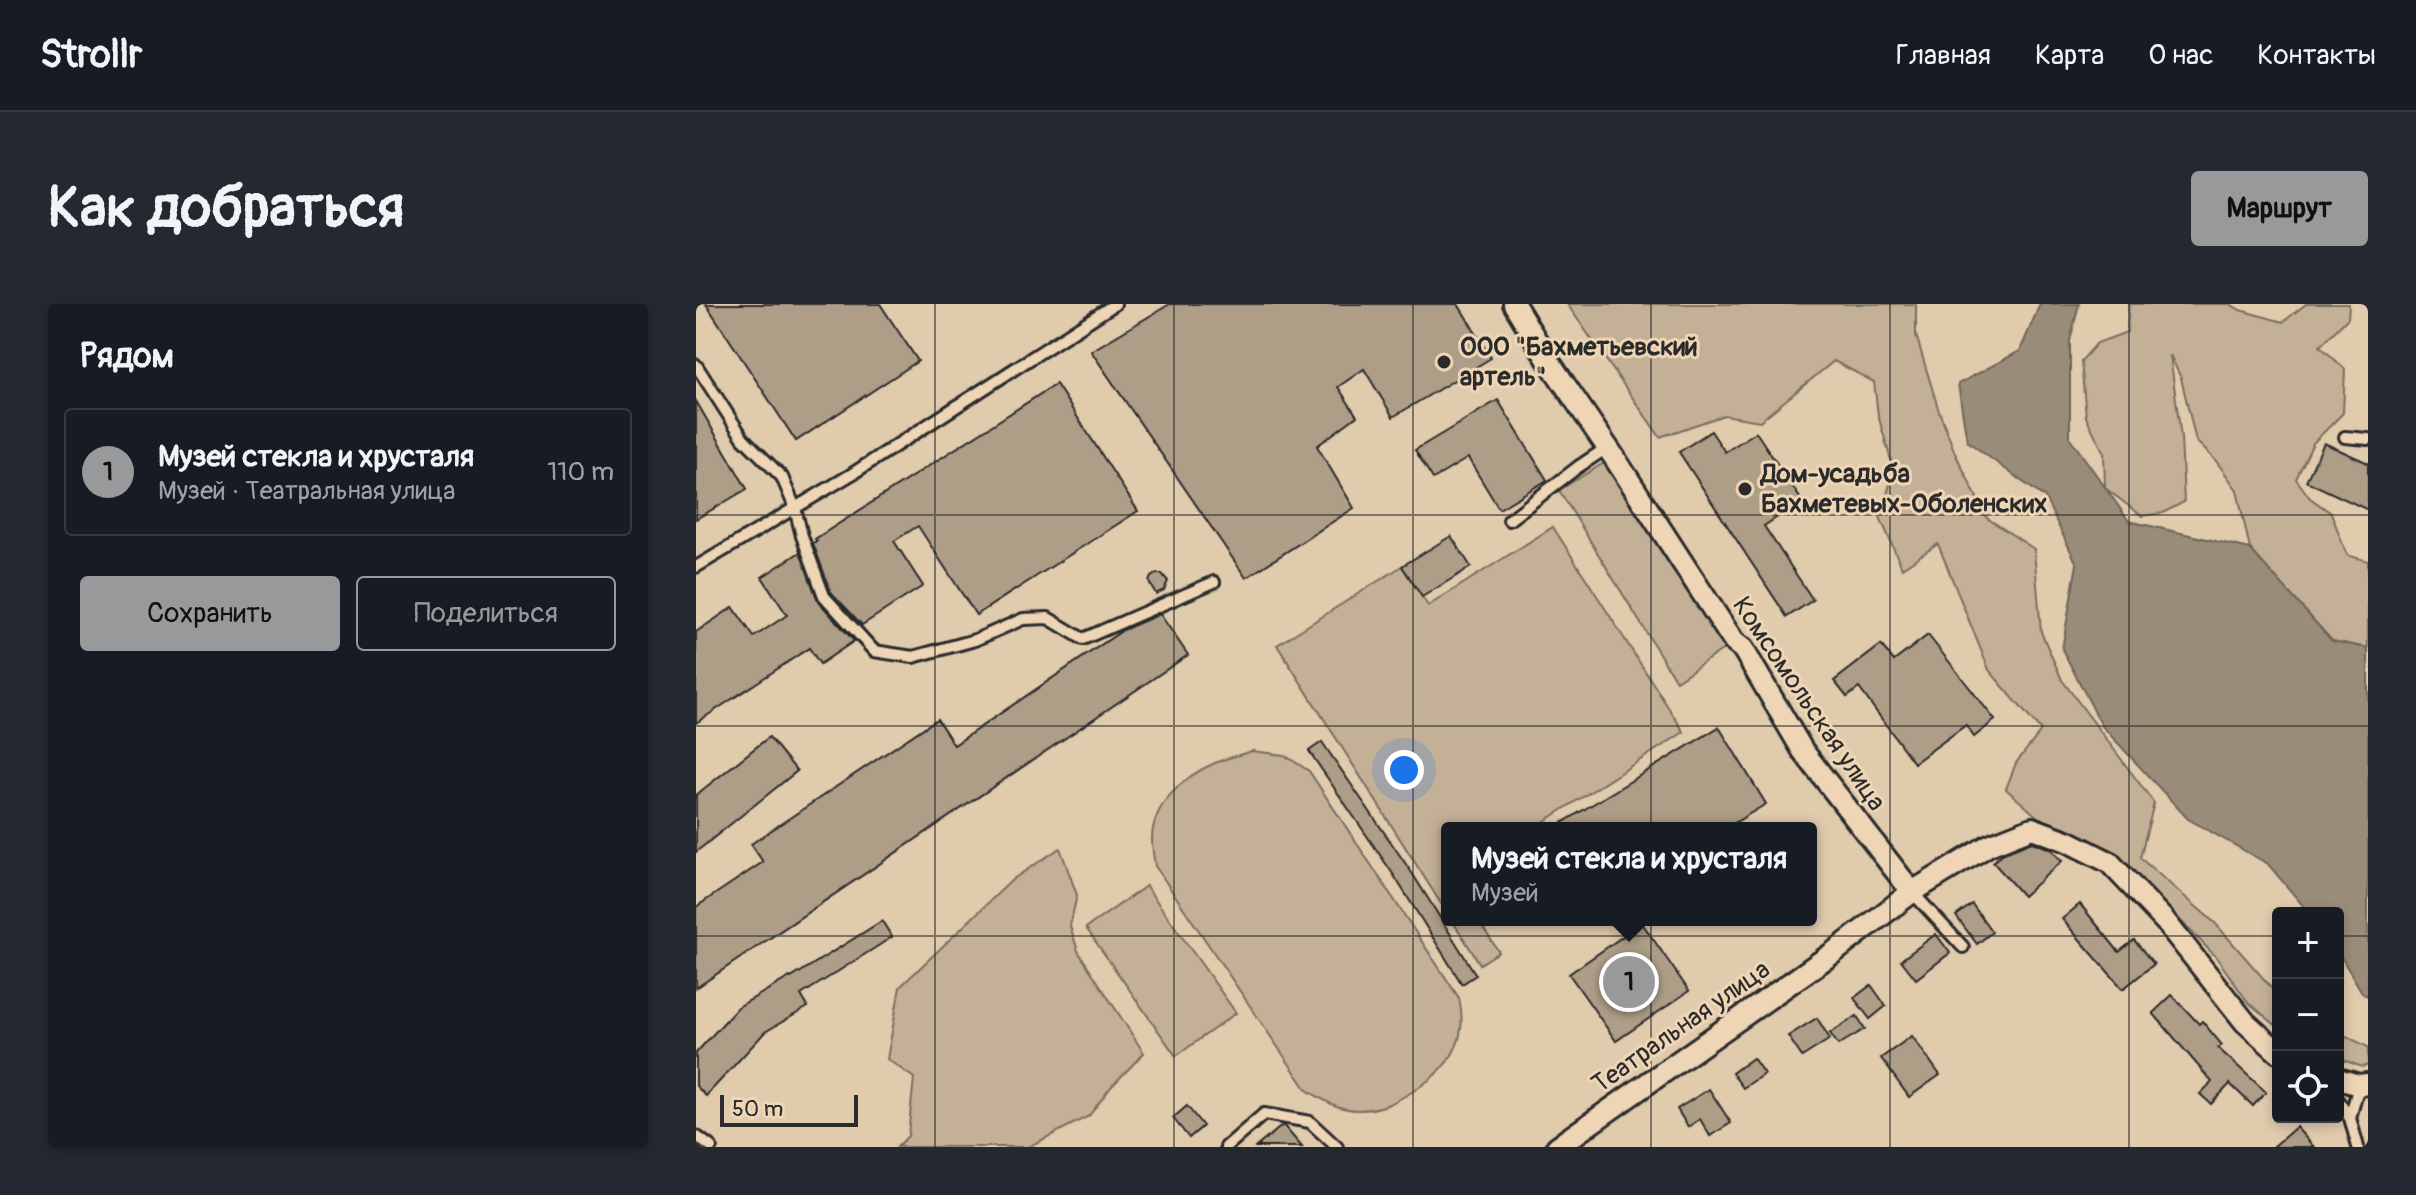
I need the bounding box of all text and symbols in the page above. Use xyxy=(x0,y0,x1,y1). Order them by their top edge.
text: Strollr xyxy=(40,31,142,79)
text: Главная xyxy=(1896,38,1991,73)
text: Карта xyxy=(2035,38,2104,73)
text: О нас xyxy=(2148,38,2213,73)
text: Контакты xyxy=(2257,38,2376,73)
button: Маршрут xyxy=(2191,171,2368,246)
text: Как добраться xyxy=(48,174,404,243)
place label: ООО "Бахметьевский артель" xyxy=(1460,331,1698,393)
text: Рядом xyxy=(80,335,174,378)
marker: ООО "Бахметьевский артель" xyxy=(1435,353,1453,371)
text: Музей стекла и хрусталя xyxy=(158,438,474,475)
text: 1 xyxy=(103,456,113,488)
text: 110 m xyxy=(547,456,614,488)
place label: Дом-усадьба Бахметевых-Оболенских xyxy=(1759,458,2047,520)
text: Музей · Театральная улица xyxy=(158,475,455,507)
marker: Дом-усадьба Бахметевых-Оболенских xyxy=(1736,480,1754,498)
button: Сохранить xyxy=(80,576,340,651)
button: Поделиться xyxy=(356,576,616,651)
street label: Комсомольская улица xyxy=(1725,591,1893,817)
your location xyxy=(1384,750,1424,790)
popup xyxy=(1441,822,1817,926)
text: Музей стекла и хрусталя xyxy=(1471,840,1787,877)
text: Музей xyxy=(1471,877,1539,909)
map controls xyxy=(2272,907,2344,1123)
button: + xyxy=(2272,907,2344,979)
pin: 1 xyxy=(1603,952,1655,1012)
street label: Театральная улица xyxy=(1586,954,1776,1100)
button: − xyxy=(2272,979,2344,1051)
button: locate xyxy=(2272,1051,2344,1123)
scale bar xyxy=(720,1091,858,1127)
text: 50 m xyxy=(732,1095,783,1123)

